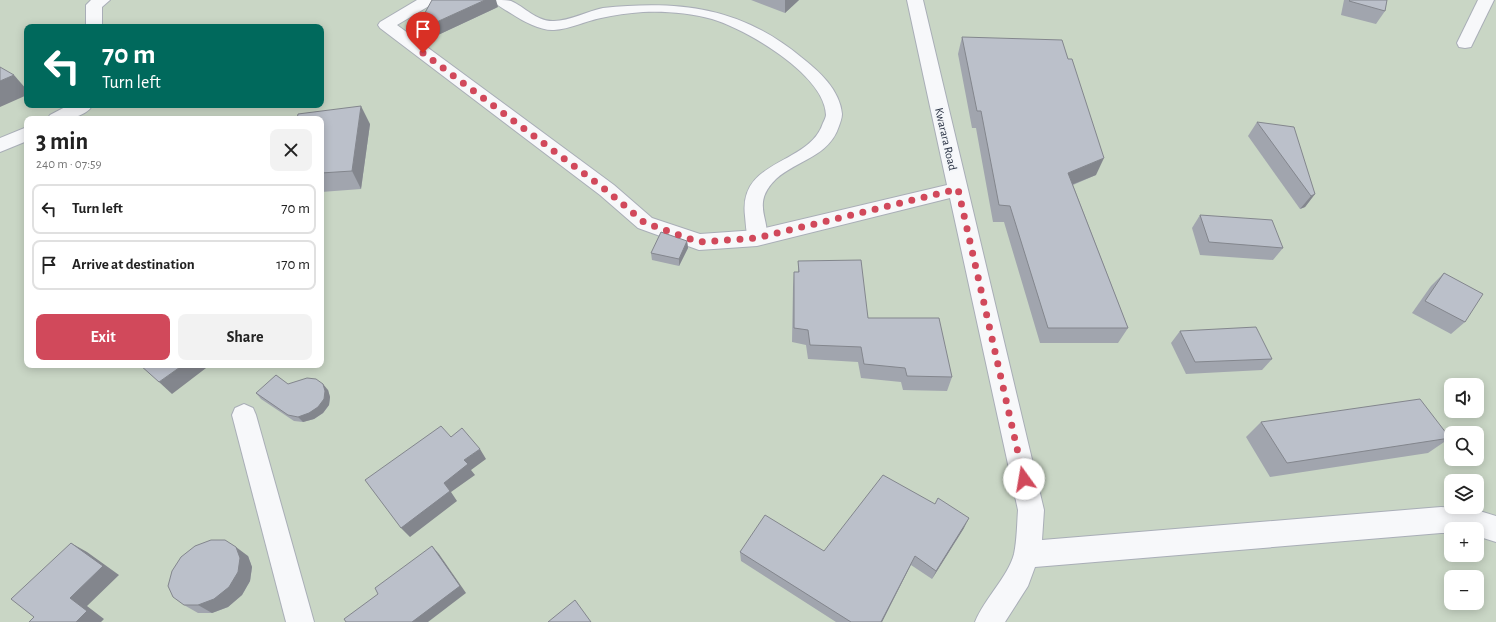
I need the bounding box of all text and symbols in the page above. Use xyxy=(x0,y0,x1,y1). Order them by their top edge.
pin xyxy=(406,12,440,53)
icon: arrive xyxy=(412,18,434,40)
icon: left xyxy=(36,40,88,92)
text: 70 m xyxy=(102,41,156,69)
text: Turn left xyxy=(102,74,161,92)
street label: Kwarara Road xyxy=(933,107,959,171)
button: close xyxy=(270,129,312,171)
text: 3 min xyxy=(36,130,88,154)
text: 240 m · 07:59 xyxy=(36,158,102,171)
icon: left xyxy=(38,198,60,220)
text: Turn left xyxy=(72,201,123,216)
text: 70 m xyxy=(281,201,310,216)
icon: arrive xyxy=(38,254,60,276)
text: Arrive at destination xyxy=(72,257,195,272)
text: 170 m xyxy=(276,257,310,272)
button: Exit xyxy=(36,314,170,360)
button: Share xyxy=(178,314,312,360)
map controls xyxy=(1444,378,1484,610)
button: sound xyxy=(1444,378,1484,418)
button: search xyxy=(1444,426,1484,466)
position arrow xyxy=(1003,458,1045,500)
button: layers xyxy=(1444,474,1484,514)
button: + xyxy=(1444,522,1484,562)
button: − xyxy=(1444,570,1484,610)

